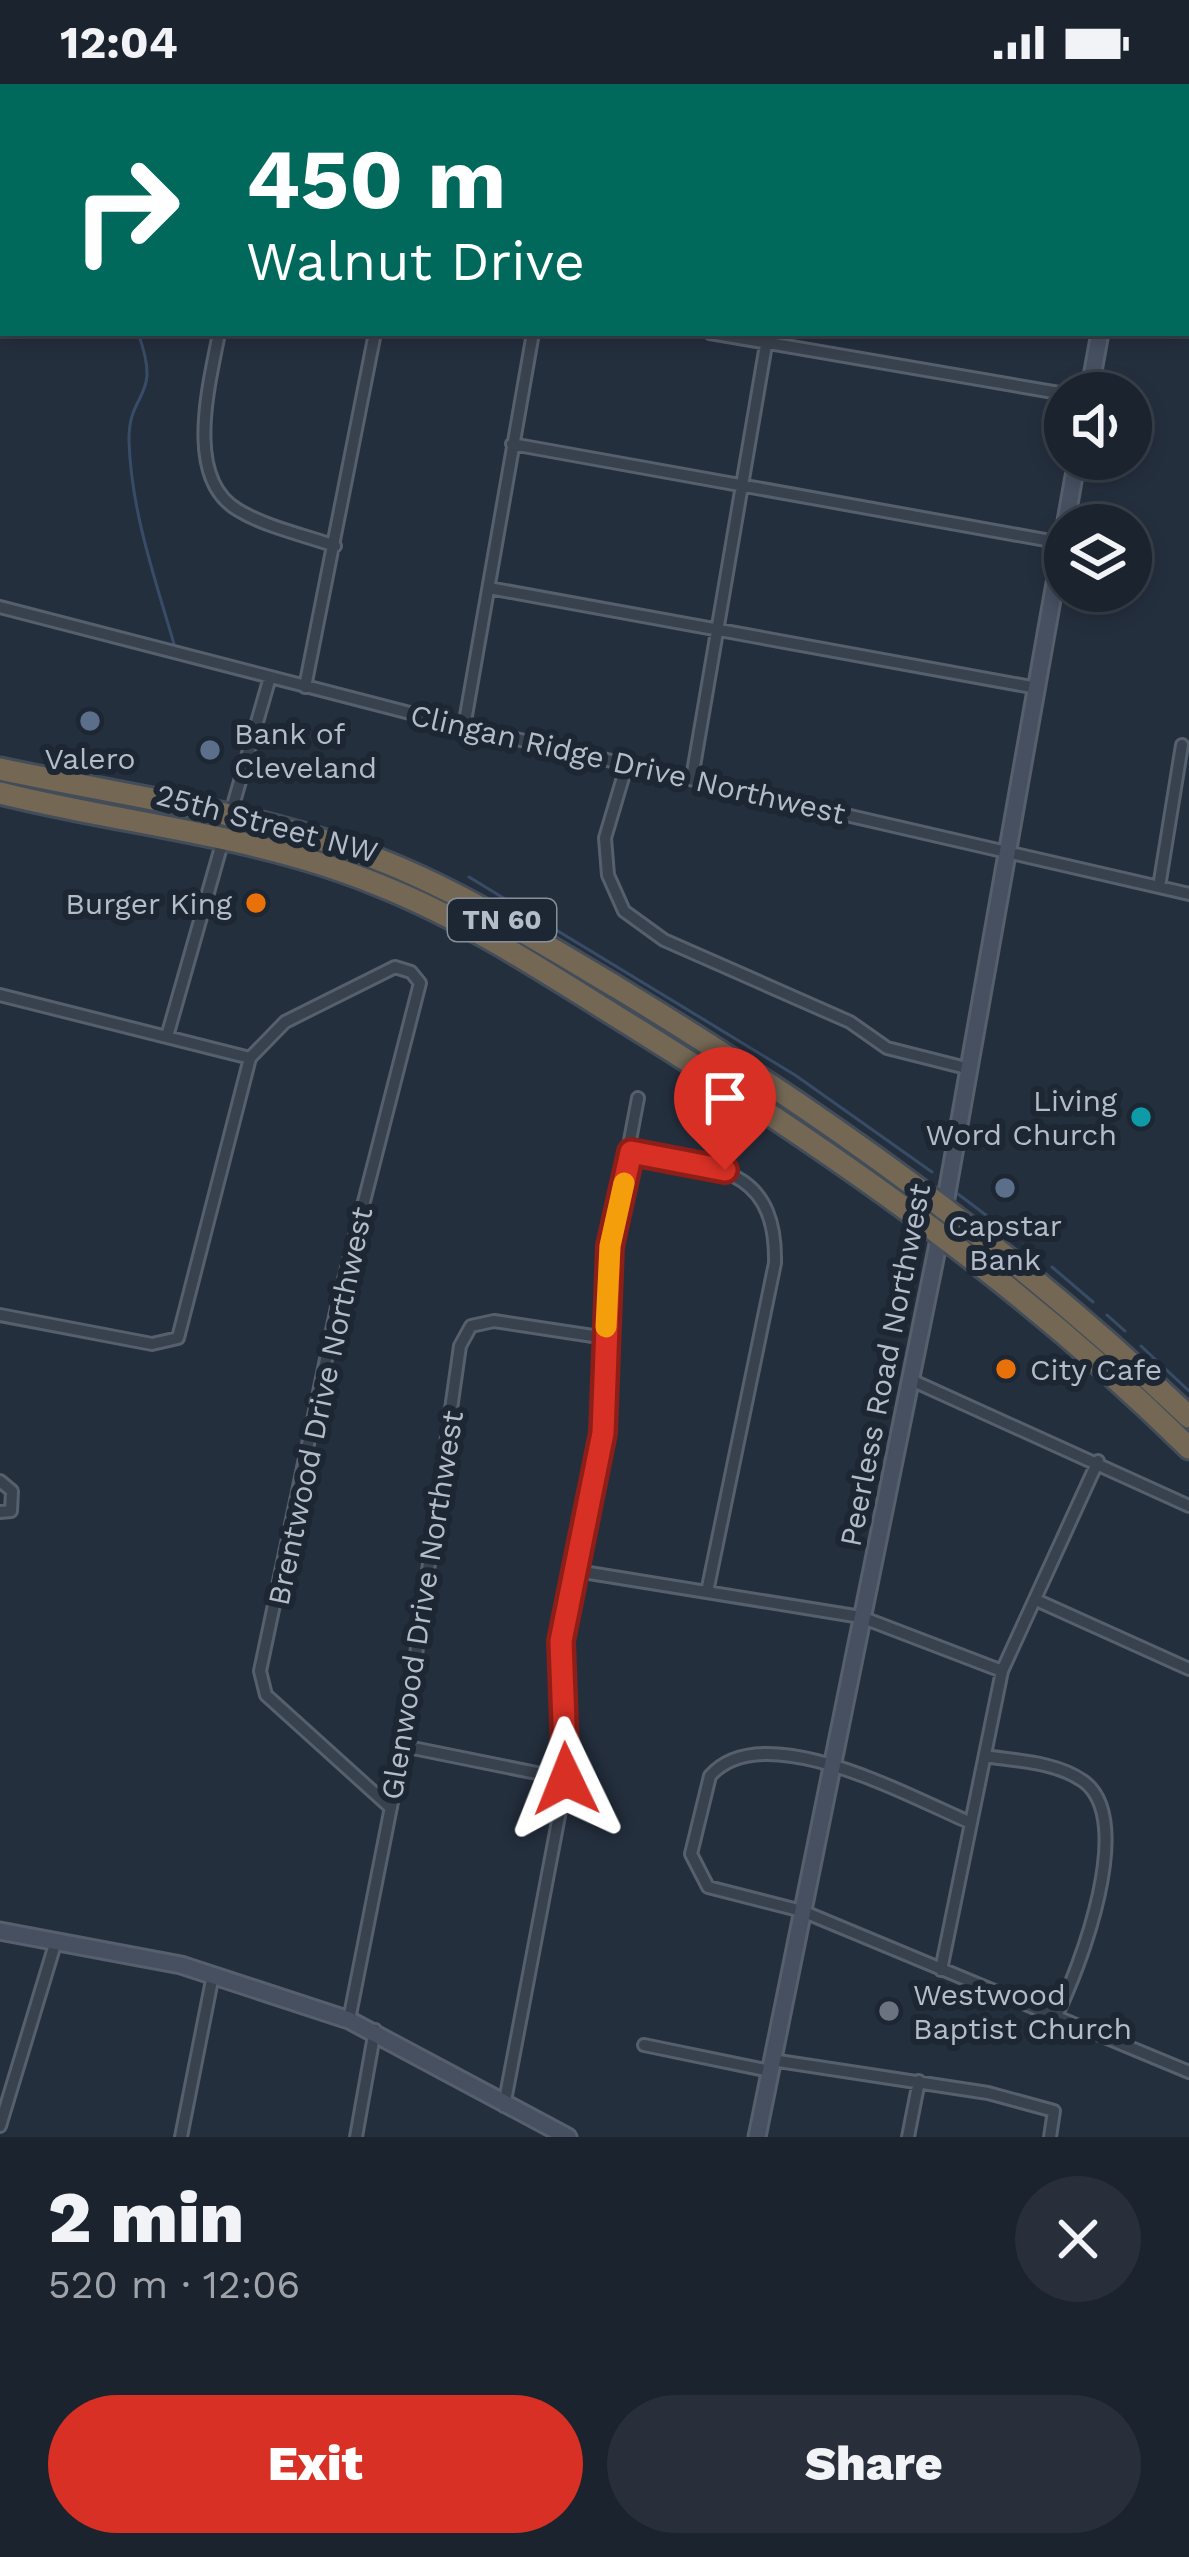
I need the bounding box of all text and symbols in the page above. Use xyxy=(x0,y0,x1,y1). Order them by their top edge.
text: 12:04 xyxy=(60,16,178,69)
text: 450 m xyxy=(246,130,506,228)
icon: right xyxy=(48,132,204,288)
text: Walnut Drive xyxy=(246,230,585,293)
map controls xyxy=(1044,372,1152,612)
button: sound xyxy=(1044,372,1152,480)
button: layers xyxy=(1044,504,1152,612)
street label: Clingan Ridge Drive Northwest xyxy=(407,697,849,831)
marker: Valero xyxy=(77,708,103,734)
place label: Bank of Cleveland xyxy=(234,716,377,785)
marker: Bank of Cleveland xyxy=(197,737,223,763)
place label: Valero xyxy=(45,741,135,776)
street label: 25th Street NW xyxy=(152,777,382,869)
place label: Burger King xyxy=(65,886,232,921)
marker: Burger King xyxy=(243,890,269,916)
road number: TN 60 xyxy=(448,899,556,941)
pin xyxy=(674,1047,776,1170)
icon: arrive xyxy=(692,1065,758,1131)
place label: Living Word Church xyxy=(926,1083,1117,1152)
marker: Living Word Church xyxy=(1128,1104,1154,1130)
marker: Capstar Bank xyxy=(992,1175,1018,1201)
street label: Peerless Road Northwest xyxy=(833,1180,937,1549)
street label: Brentwood Drive Northwest xyxy=(261,1203,379,1608)
place label: Capstar Bank xyxy=(948,1208,1062,1277)
place label: City Cafe xyxy=(1030,1352,1162,1387)
marker: City Cafe xyxy=(993,1356,1019,1382)
street label: Glenwood Drive Northwest xyxy=(374,1408,470,1802)
position arrow xyxy=(503,1716,629,1842)
place label: Westwood Baptist Church xyxy=(913,1977,1132,2046)
marker: Westwood Baptist Church xyxy=(876,1998,902,2024)
text: 2 min xyxy=(48,2175,244,2259)
button: close xyxy=(1015,2176,1141,2302)
text: 520 m · 12:06 xyxy=(48,2262,300,2307)
button: Exit xyxy=(48,2395,583,2533)
button: Share xyxy=(607,2395,1141,2533)

